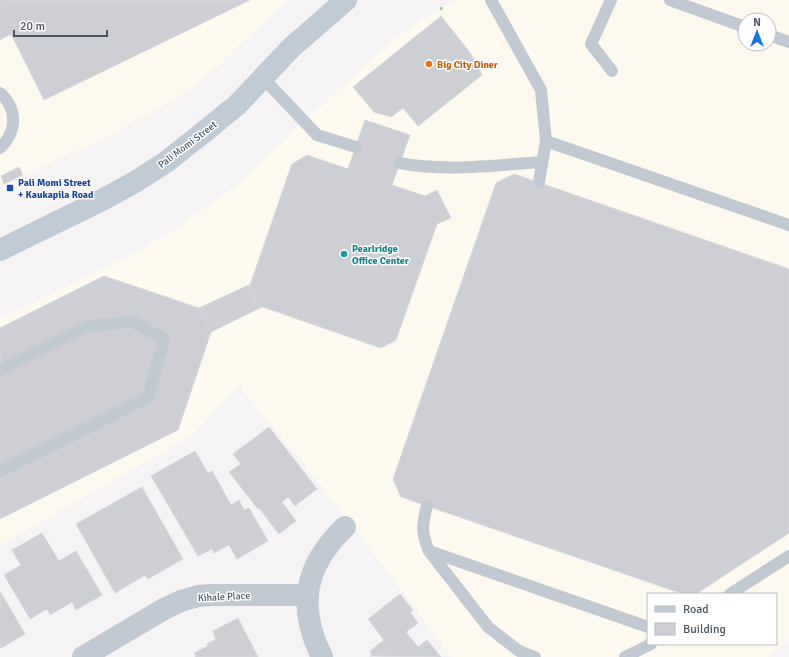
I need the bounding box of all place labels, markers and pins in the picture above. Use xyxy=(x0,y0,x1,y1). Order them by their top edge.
marker: Big City Diner xyxy=(424,59,434,69)
place label: Big City Diner xyxy=(437,59,498,71)
place label: Pali Momi Street + Kaukapila Road xyxy=(18,177,94,201)
marker: Pali Momi Street + Kaukapila Road xyxy=(5,183,15,193)
place label: Pearlridge Office Center xyxy=(352,243,409,267)
marker: Pearlridge Office Center xyxy=(339,249,349,259)

